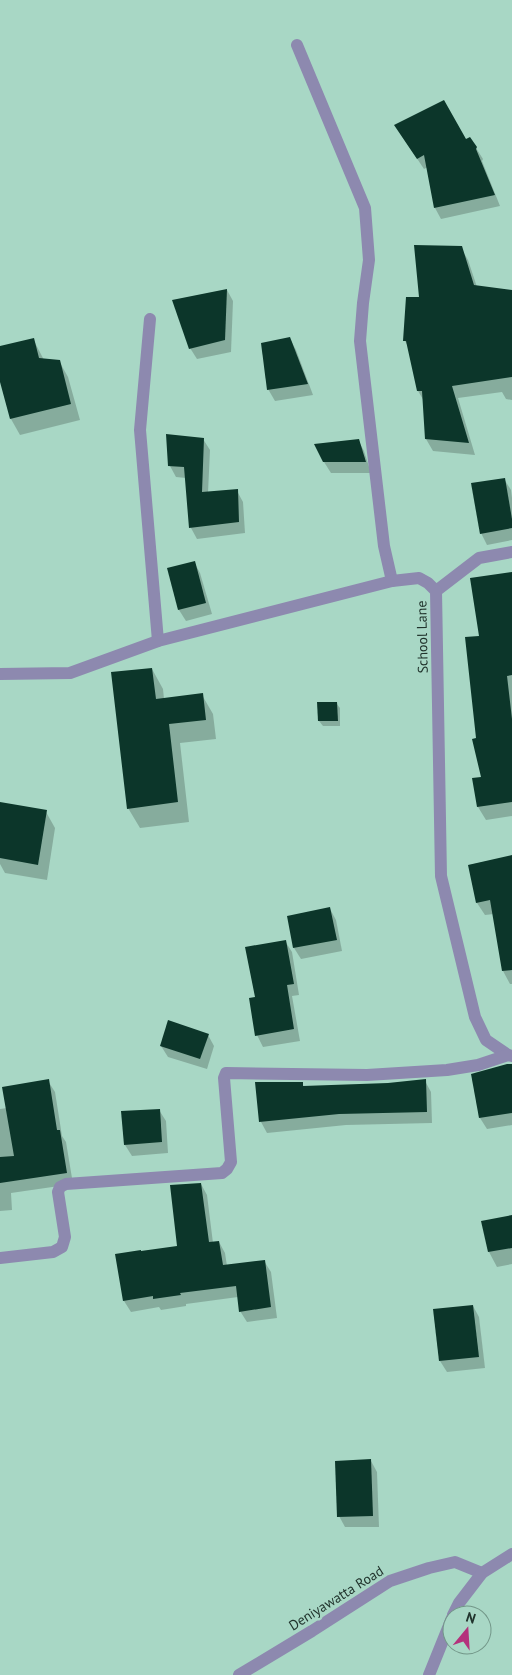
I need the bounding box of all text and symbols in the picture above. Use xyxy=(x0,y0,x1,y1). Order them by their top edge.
street label: School Lane xyxy=(412,600,432,674)
street label: Deniyawatta Road xyxy=(285,1562,387,1634)
north arrow xyxy=(442,1605,492,1655)
text: N xyxy=(464,1608,478,1628)

